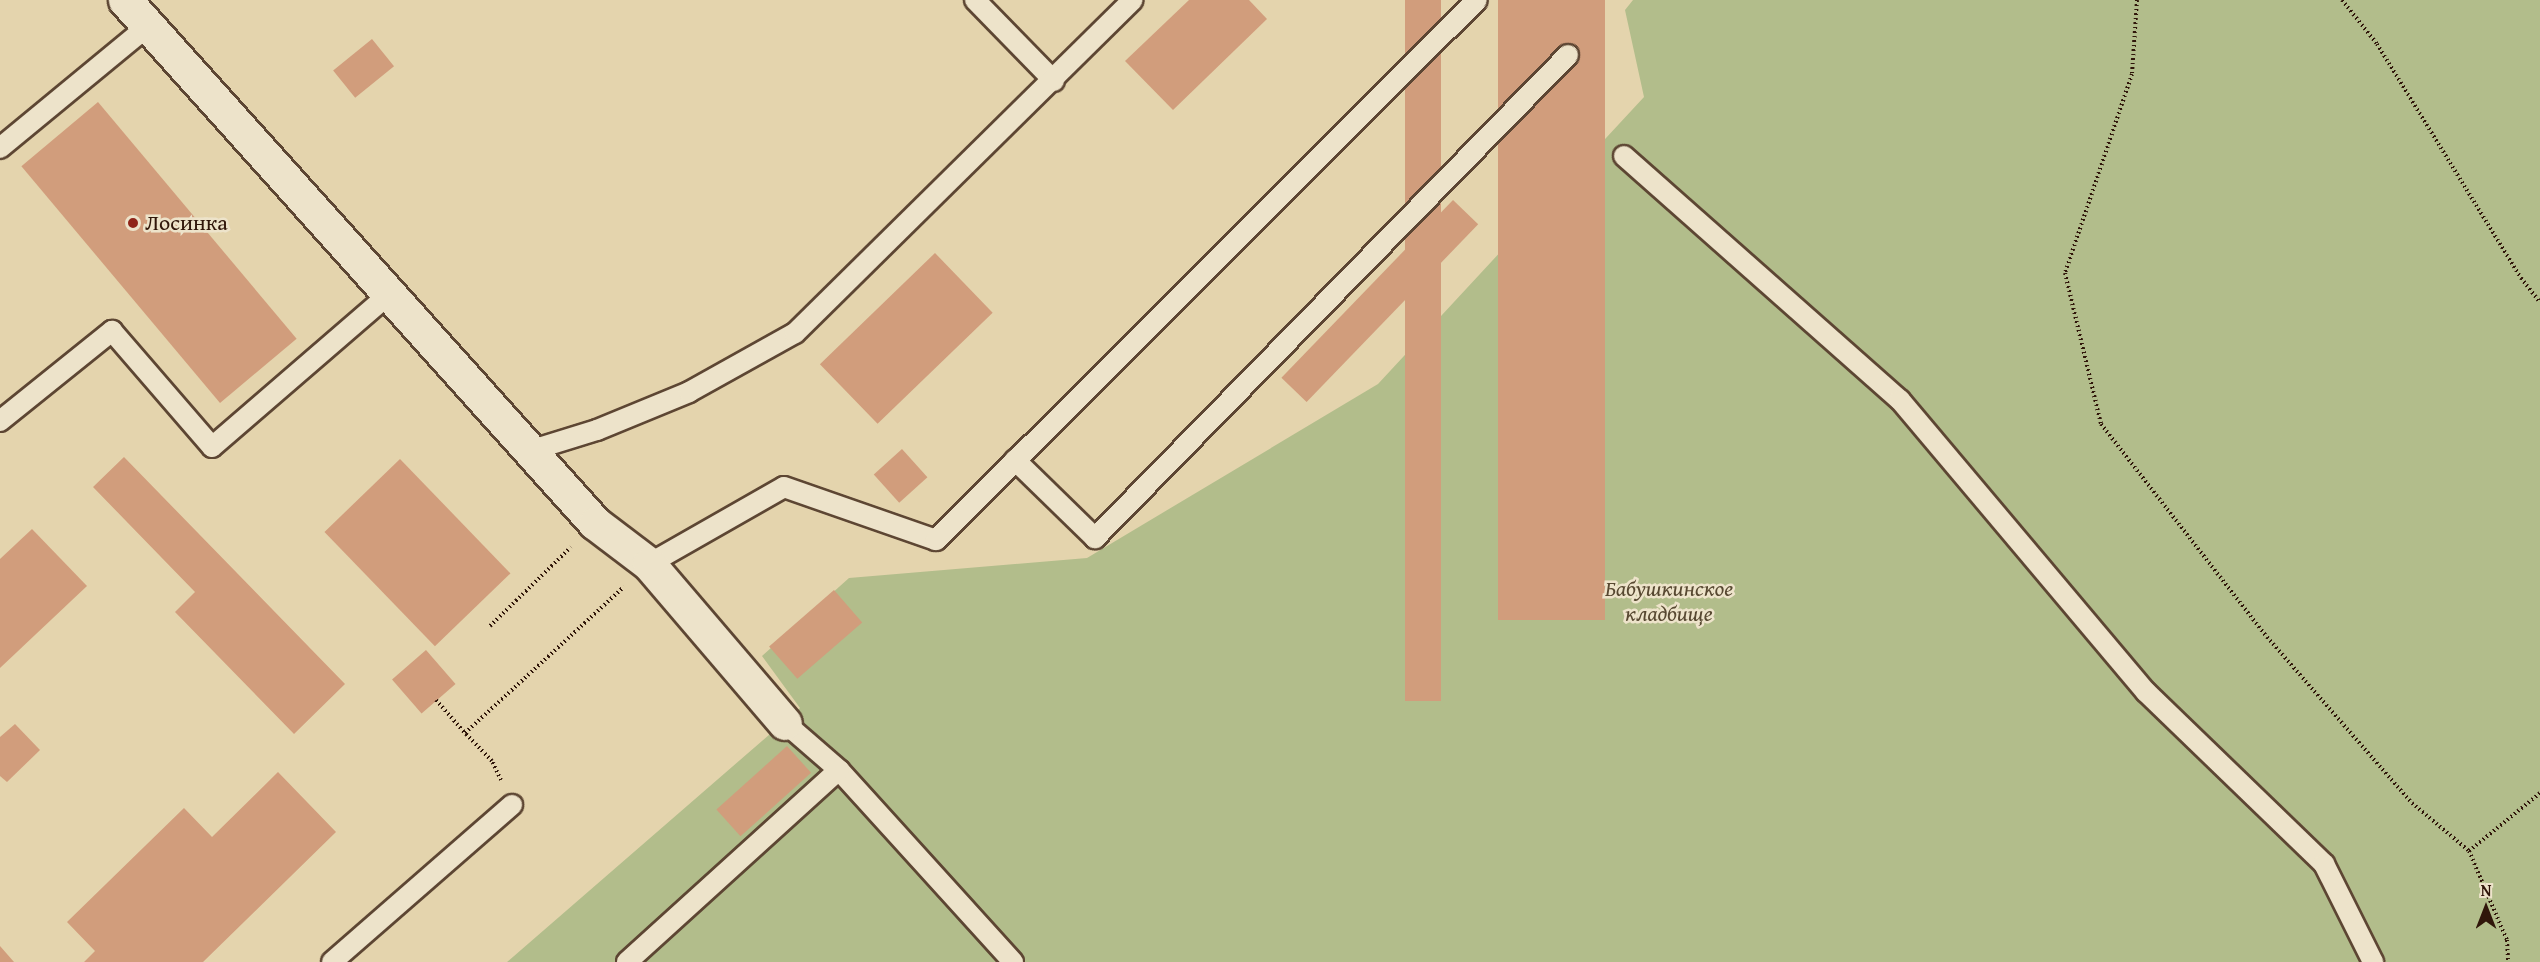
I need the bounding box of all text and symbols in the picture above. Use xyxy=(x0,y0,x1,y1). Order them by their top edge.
place label: Лосинка xyxy=(145,210,228,236)
marker: Лосинка xyxy=(126,216,140,230)
park label: Бабушкинское кладбище xyxy=(1605,575,1733,626)
north arrow xyxy=(2456,878,2516,938)
text: N xyxy=(2481,878,2491,902)

